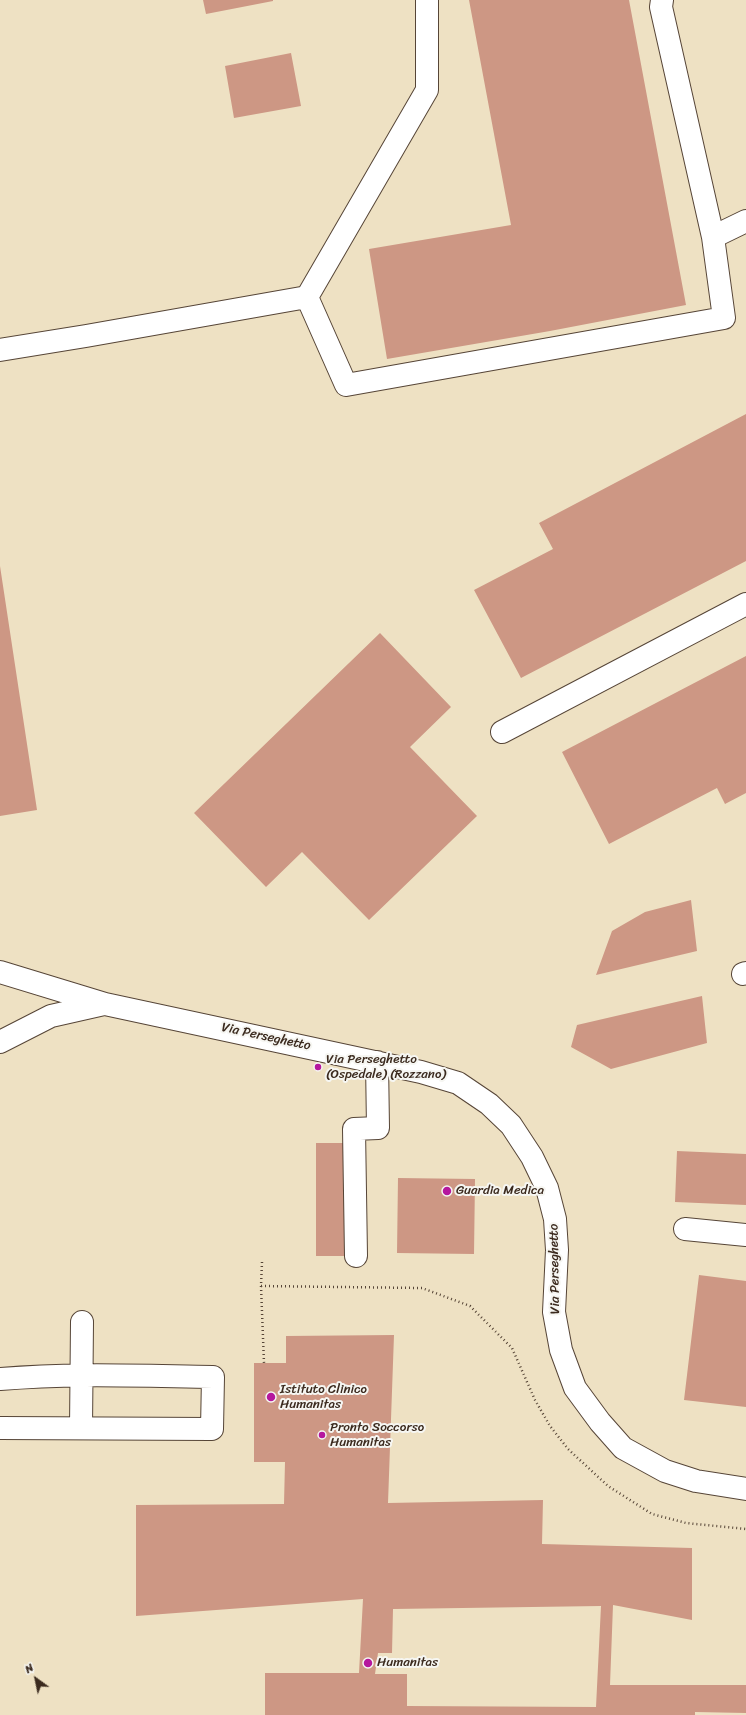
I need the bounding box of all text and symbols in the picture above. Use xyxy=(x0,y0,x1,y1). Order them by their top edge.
street label: Via Perseghetto xyxy=(220,1020,312,1054)
place label: Via Perseghetto (Ospedale) (Rozzano) xyxy=(326,1052,446,1083)
marker: Via Perseghetto (Ospedale) (Rozzano) xyxy=(313,1062,323,1072)
place label: Guardia Medica xyxy=(456,1183,544,1199)
marker: Guardia Medica xyxy=(441,1185,453,1197)
street label: Via Perseghetto xyxy=(546,1223,564,1315)
place label: Istituto Clinico Humanitas xyxy=(280,1382,367,1413)
marker: Istituto Clinico Humanitas xyxy=(265,1391,277,1403)
place label: Pronto Soccorso Humanitas xyxy=(330,1420,424,1451)
marker: Pronto Soccorso Humanitas xyxy=(317,1430,327,1440)
place label: Humanitas xyxy=(377,1655,438,1671)
marker: Humanitas xyxy=(362,1657,374,1669)
text: N xyxy=(21,1658,38,1679)
north arrow xyxy=(16,1659,56,1699)

